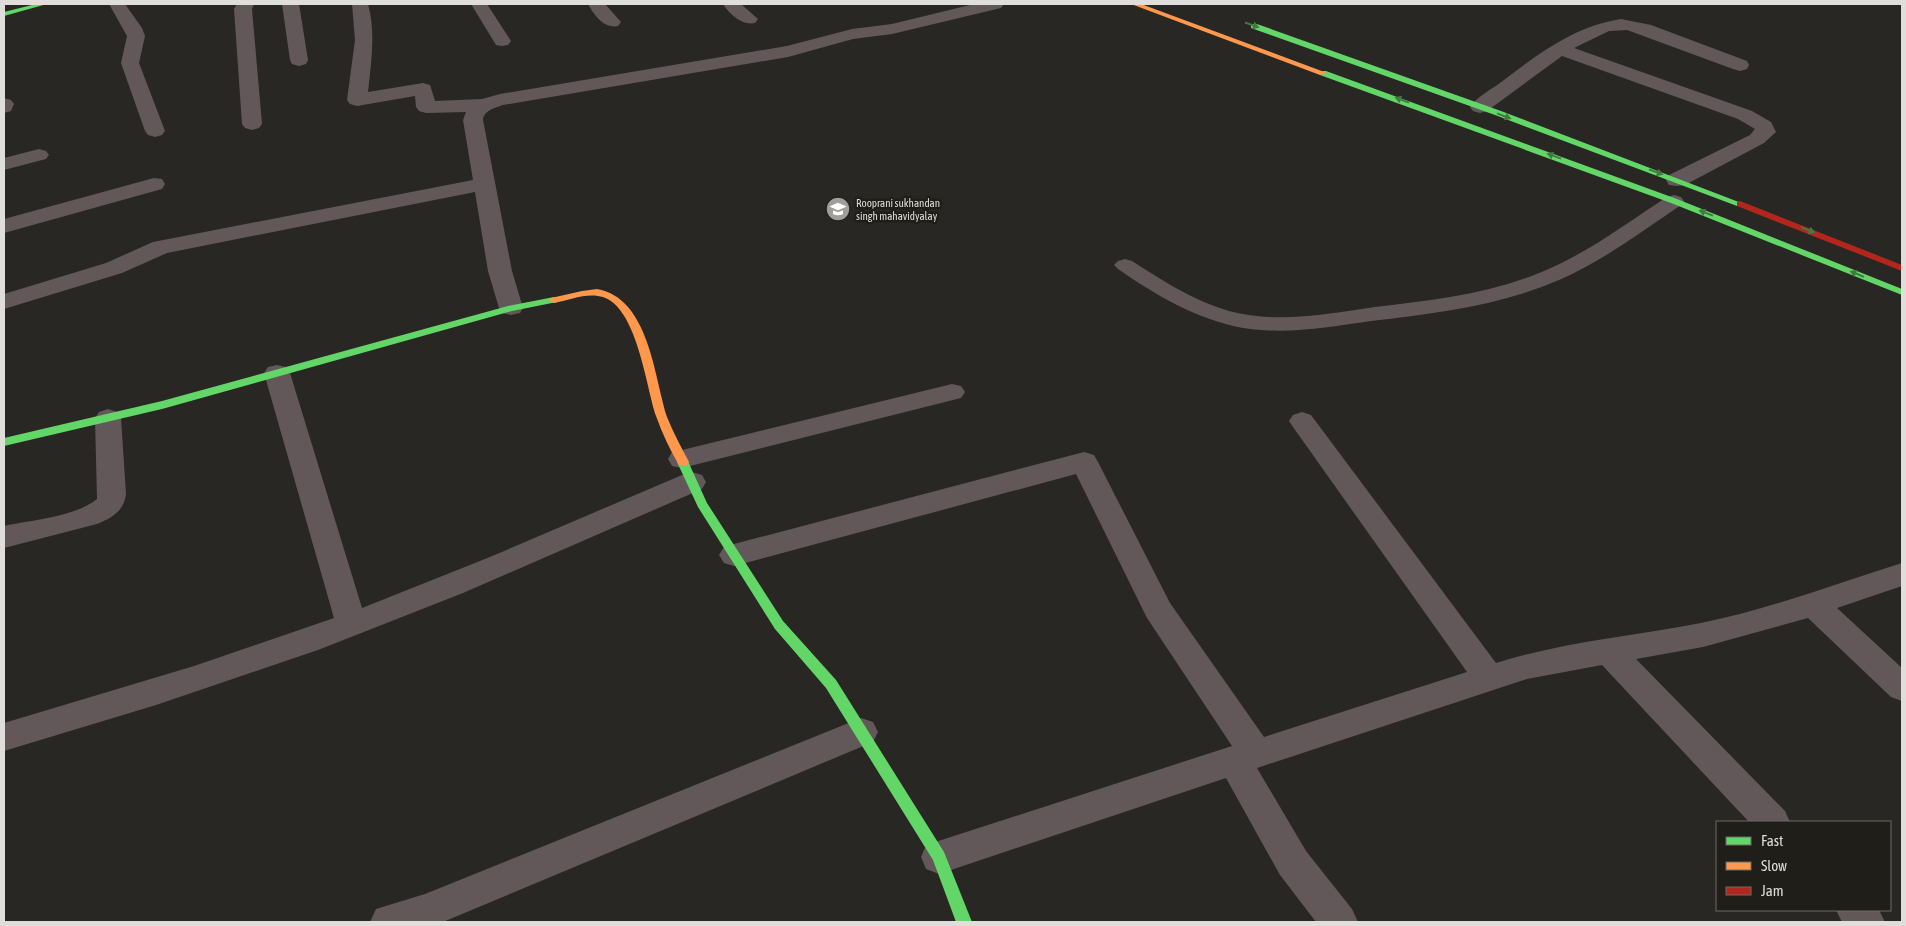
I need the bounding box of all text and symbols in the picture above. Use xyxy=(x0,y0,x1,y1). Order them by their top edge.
one-way arrow xyxy=(1245,22,1260,30)
one-way arrow xyxy=(1394,96,1409,103)
one-way arrow xyxy=(1497,112,1512,120)
one-way arrow xyxy=(1546,152,1561,160)
one-way arrow xyxy=(1649,168,1664,176)
school or university icon: Rooprani sukhandan singh mahavidyalay xyxy=(825,196,851,222)
place label: Rooprani sukhandan singh mahavidyalay xyxy=(856,197,940,222)
one-way arrow xyxy=(1699,209,1713,217)
one-way arrow xyxy=(1801,227,1815,235)
one-way arrow xyxy=(1849,270,1864,278)
legend xyxy=(1716,821,1891,911)
text: Fast xyxy=(1761,832,1783,849)
text: Slow xyxy=(1761,857,1787,874)
text: Jam xyxy=(1761,882,1784,899)

